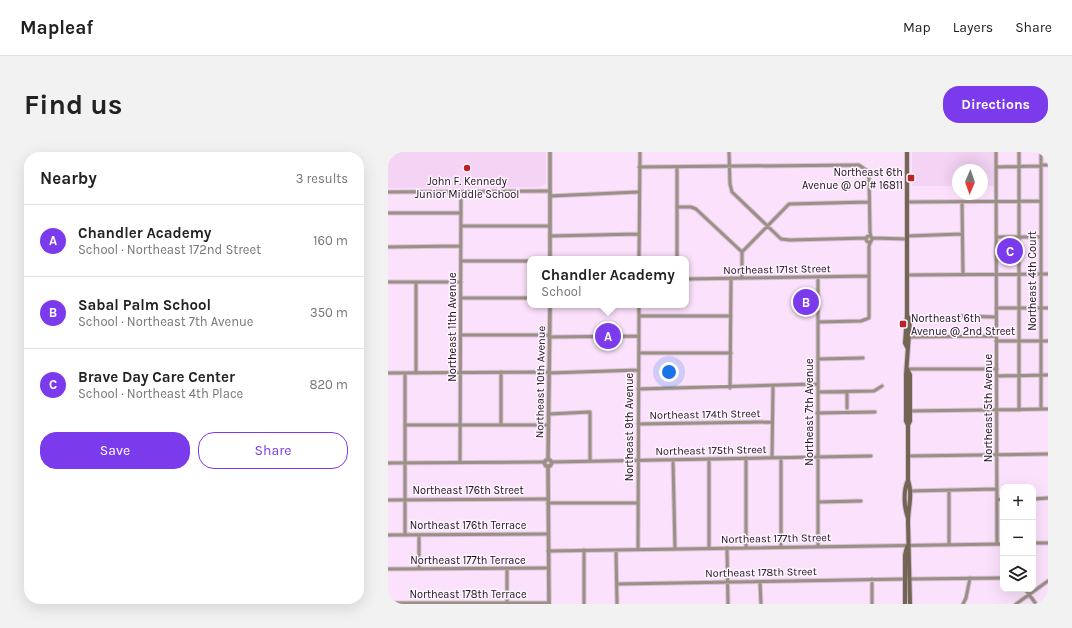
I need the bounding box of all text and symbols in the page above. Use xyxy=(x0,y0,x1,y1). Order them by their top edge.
text: Mapleaf xyxy=(20,17,93,39)
text: Map xyxy=(903,19,931,36)
text: Layers xyxy=(953,19,993,36)
text: Share xyxy=(1015,19,1052,36)
button: Directions xyxy=(943,86,1048,123)
text: Find us xyxy=(24,88,123,121)
marker: John F. Kennedy Junior Middle School xyxy=(462,163,472,173)
north arrow xyxy=(952,164,988,200)
place label: Northeast 6th Avenue @ OP # 16811 xyxy=(802,166,903,192)
text: Nearby xyxy=(40,168,97,188)
text: 3 results xyxy=(296,171,348,186)
marker: Northeast 6th Avenue @ OP # 16811 xyxy=(906,173,916,183)
place label: John F. Kennedy Junior Middle School xyxy=(415,175,519,201)
text: Chandler Academy xyxy=(78,224,211,242)
street label: Northeast 4th Court xyxy=(1026,231,1039,331)
text: A xyxy=(49,233,57,248)
text: 160 m xyxy=(313,233,348,248)
pin: C xyxy=(997,236,1023,266)
text: School · Northeast 172nd Street xyxy=(78,242,261,257)
popup xyxy=(527,256,689,308)
street label: Northeast 171st Street xyxy=(723,262,831,277)
text: Chandler Academy xyxy=(541,266,675,284)
street label: Northeast 11th Avenue xyxy=(446,272,459,382)
text: School xyxy=(541,284,582,299)
pin: B xyxy=(793,287,819,317)
text: Sabal Palm School xyxy=(78,296,211,314)
text: B xyxy=(49,305,57,320)
text: 350 m xyxy=(310,305,348,320)
place label: Northeast 6th Avenue @ 2nd Street xyxy=(911,312,1015,338)
text: School · Northeast 7th Avenue xyxy=(78,314,254,329)
marker: Northeast 6th Avenue @ 2nd Street xyxy=(898,319,908,329)
pin: A xyxy=(595,321,621,351)
street label: Northeast 10th Avenue xyxy=(533,325,548,438)
street label: Northeast 5th Avenue xyxy=(982,353,995,462)
street label: Northeast 7th Avenue xyxy=(803,358,816,466)
your location xyxy=(659,362,679,382)
text: Brave Day Care Center xyxy=(78,368,235,386)
street label: Northeast 9th Avenue xyxy=(623,372,636,481)
text: C xyxy=(49,377,57,392)
text: 820 m xyxy=(310,377,348,392)
text: School · Northeast 4th Place xyxy=(78,386,243,401)
street label: Northeast 174th Street xyxy=(649,407,761,422)
button: Save xyxy=(40,432,190,469)
button: Share xyxy=(198,432,348,469)
street label: Northeast 175th Street xyxy=(655,443,767,458)
street label: Northeast 176th Street xyxy=(412,484,524,497)
map controls xyxy=(1000,484,1036,592)
button: + xyxy=(1000,484,1036,520)
street label: Northeast 176th Terrace xyxy=(410,519,527,532)
button: − xyxy=(1000,520,1036,556)
street label: Northeast 177th Street xyxy=(721,531,831,546)
street label: Northeast 177th Terrace xyxy=(410,554,526,567)
button: layers xyxy=(1000,556,1036,592)
street label: Northeast 178th Street xyxy=(705,565,817,580)
street label: Northeast 178th Terrace xyxy=(409,588,527,601)

